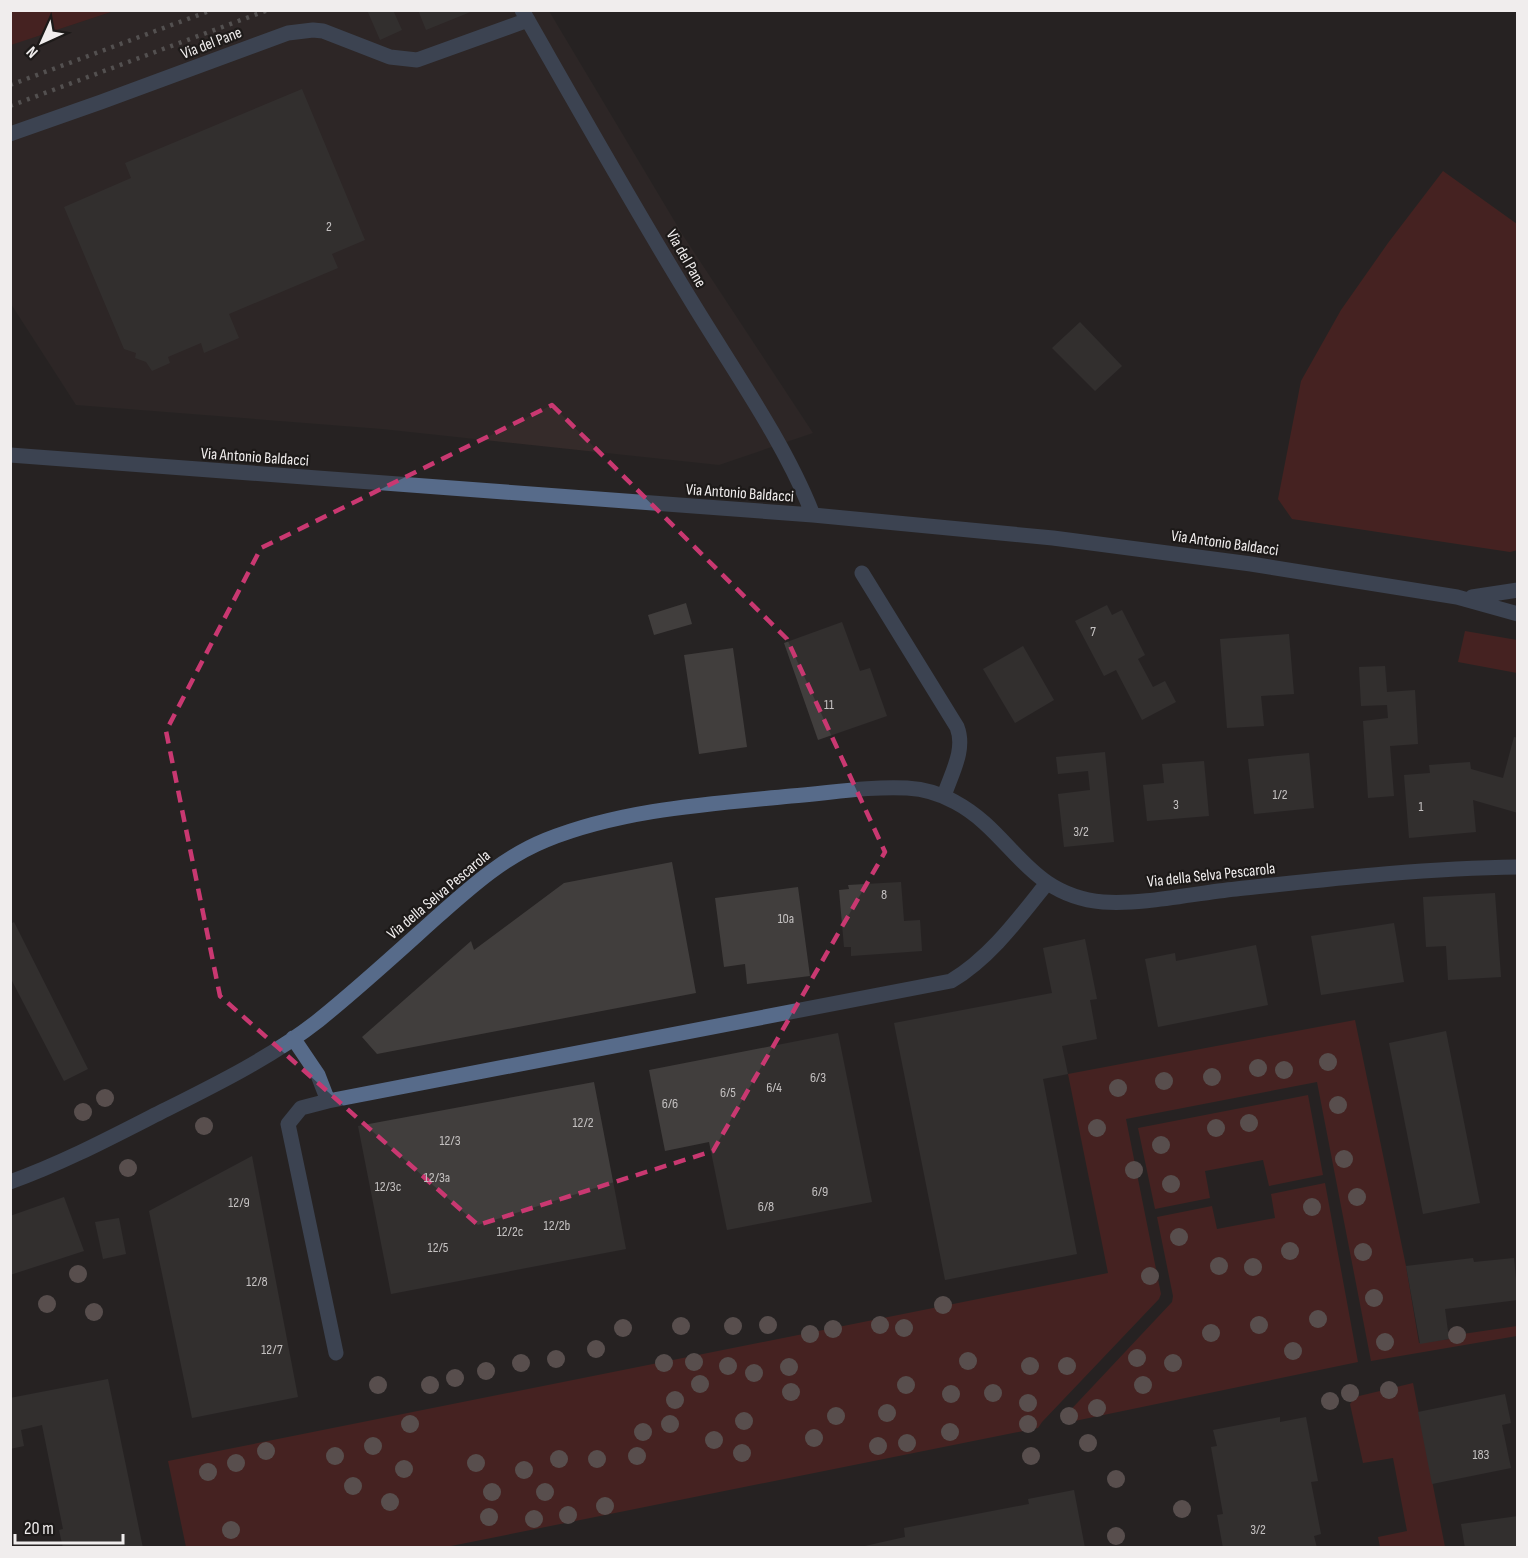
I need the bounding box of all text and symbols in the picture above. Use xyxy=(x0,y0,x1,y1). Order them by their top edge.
north arrow xyxy=(12,12,72,72)
street label: Via del Pane xyxy=(178,23,245,64)
text: N xyxy=(23,42,42,61)
house number: 2 xyxy=(326,218,332,235)
street label: Via del Pane xyxy=(662,227,710,291)
street label: Via Antonio Baldacci xyxy=(200,444,310,471)
street label: Via Antonio Baldacci xyxy=(685,480,795,507)
street label: Via Antonio Baldacci xyxy=(1170,527,1280,560)
house number: 7 xyxy=(1090,623,1096,640)
house number: 11 xyxy=(824,696,834,713)
house number: 1/2 xyxy=(1273,786,1288,803)
house number: 3 xyxy=(1173,796,1179,813)
house number: 1 xyxy=(1419,798,1424,815)
house number: 3/2 xyxy=(1073,823,1089,840)
street label: Via della Selva Pescarola xyxy=(383,846,494,944)
street label: Via della Selva Pescarola xyxy=(1146,859,1276,892)
house number: 8 xyxy=(881,886,887,903)
house number: 10a xyxy=(778,910,794,927)
house number: 6/3 xyxy=(810,1069,826,1086)
house number: 6/4 xyxy=(766,1079,782,1096)
house number: 6/5 xyxy=(720,1084,736,1101)
house number: 6/6 xyxy=(662,1095,678,1112)
house number: 12/2 xyxy=(573,1114,594,1131)
house number: 12/3 xyxy=(439,1132,461,1149)
house number: 12/3a xyxy=(424,1169,450,1186)
house number: 12/3c xyxy=(375,1178,401,1195)
house number: 6/9 xyxy=(812,1183,828,1200)
house number: 12/9 xyxy=(228,1194,250,1211)
house number: 6/8 xyxy=(758,1198,774,1215)
house number: 12/2b xyxy=(544,1217,571,1234)
house number: 12/2c xyxy=(497,1223,523,1240)
house number: 12/5 xyxy=(428,1239,449,1256)
house number: 12/8 xyxy=(246,1273,268,1290)
house number: 12/7 xyxy=(261,1341,283,1358)
house number: 183 xyxy=(1473,1446,1490,1463)
scale bar xyxy=(15,1507,123,1545)
text: 20 m xyxy=(24,1518,54,1539)
house number: 3/2 xyxy=(1250,1521,1266,1538)

